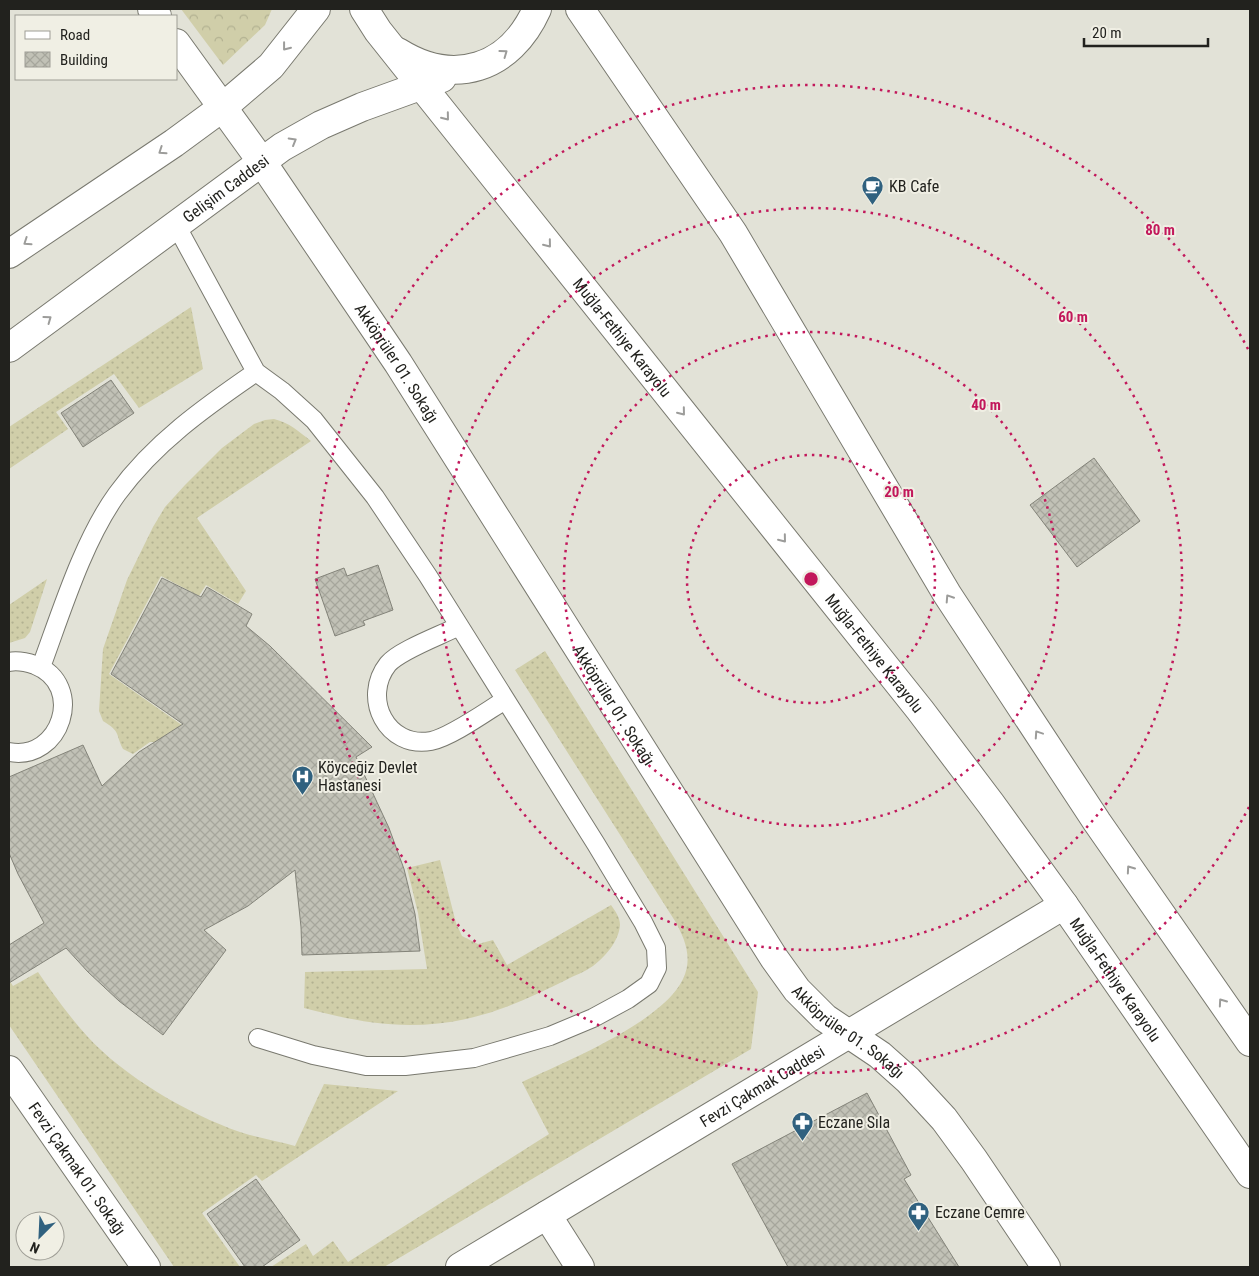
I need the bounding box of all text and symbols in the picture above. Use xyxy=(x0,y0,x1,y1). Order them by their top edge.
legend xyxy=(15,15,178,80)
scale bar xyxy=(1084,15,1208,47)
text: 20 m xyxy=(1092,24,1122,42)
text: Road xyxy=(60,26,90,44)
one-way arrow xyxy=(283,41,292,51)
one-way arrow xyxy=(498,50,508,59)
text: Building xyxy=(60,51,108,69)
one-way arrow xyxy=(441,111,449,120)
one-way arrow xyxy=(287,138,296,148)
one-way arrow xyxy=(158,145,168,154)
street label: Gelişim Caddesi xyxy=(179,151,272,226)
cafe icon: KB Cafe xyxy=(861,174,885,205)
place label: KB Cafe xyxy=(889,177,939,196)
text: 80 m xyxy=(1145,221,1175,239)
one-way arrow xyxy=(23,235,32,245)
one-way arrow xyxy=(542,238,550,247)
street label: Muğla-Fethiye Karayolu xyxy=(569,274,676,400)
street label: Akköprüler 01. Sokağı xyxy=(351,300,443,426)
text: 60 m xyxy=(1058,308,1088,326)
one-way arrow xyxy=(42,316,52,325)
text: 40 m xyxy=(971,396,1001,414)
one-way arrow xyxy=(676,406,684,415)
text: 20 m xyxy=(884,483,914,501)
one-way arrow xyxy=(778,533,786,542)
centre of rings xyxy=(802,570,820,588)
street label: Muğla-Fethiye Karayolu xyxy=(821,590,928,716)
one-way arrow xyxy=(946,595,956,604)
street label: Akköprüler 01. Sokağı xyxy=(569,641,659,769)
one-way arrow xyxy=(1035,730,1045,739)
place label: Köyceğiz Devlet Hastanesi xyxy=(318,758,418,795)
hospital icon: Köyceğiz Devlet Hastanesi xyxy=(290,764,314,795)
one-way arrow xyxy=(1127,865,1136,875)
street label: Muğla-Fethiye Karayolu xyxy=(1066,914,1165,1045)
street label: Akköprüler 01. Sokağı xyxy=(788,981,908,1082)
one-way arrow xyxy=(1219,998,1228,1008)
street label: Fevzi Çakmak Caddesi xyxy=(696,1041,828,1131)
street label: Fevzi Çakmak 01. Sokağı xyxy=(25,1099,130,1239)
pharmacy icon: Eczane Sıla xyxy=(790,1110,814,1141)
place label: Eczane Sıla xyxy=(818,1113,890,1132)
pharmacy icon: Eczane Cemre xyxy=(907,1200,931,1231)
place label: Eczane Cemre xyxy=(935,1203,1025,1222)
north arrow xyxy=(15,1211,65,1261)
text: N xyxy=(28,1239,42,1257)

